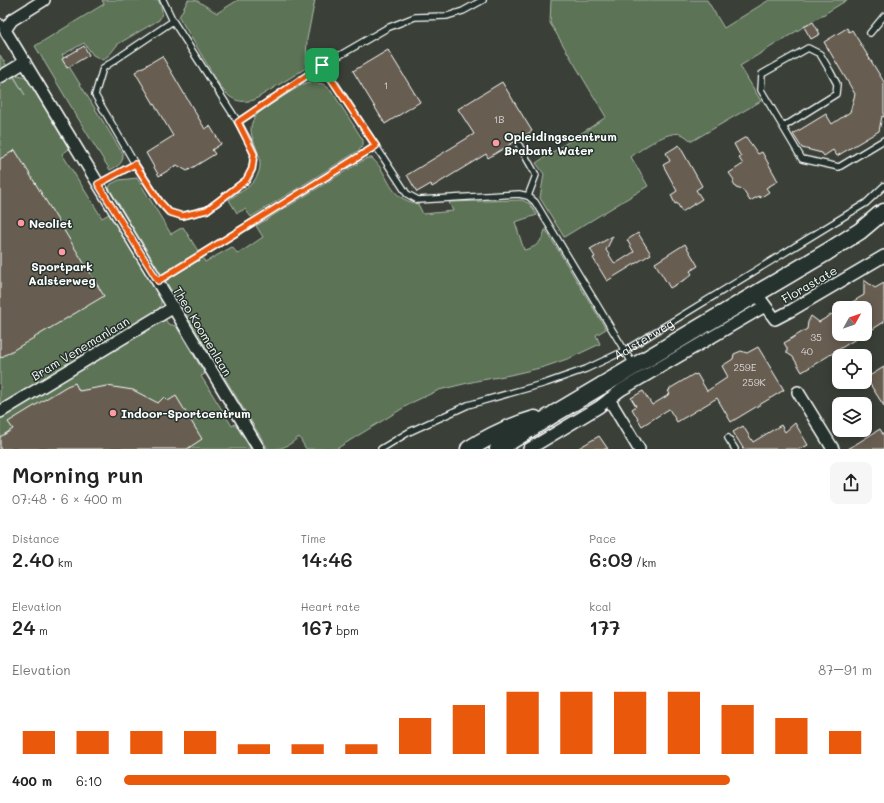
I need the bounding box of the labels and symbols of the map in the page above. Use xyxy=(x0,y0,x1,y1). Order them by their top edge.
pin xyxy=(305,48,339,82)
house number: 1 xyxy=(384,78,388,92)
house number: 1B xyxy=(494,112,504,126)
place label: Opleidingscentrum Brabant Water xyxy=(504,128,617,158)
marker: Opleidingscentrum Brabant Water xyxy=(491,138,501,148)
place label: Neoliet xyxy=(29,215,72,231)
marker: Neoliet xyxy=(16,218,26,228)
marker: Sportpark Aalsterweg xyxy=(57,247,67,257)
place label: Sportpark Aalsterweg xyxy=(28,258,96,288)
street label: Florastate xyxy=(778,262,840,306)
street label: Theo Koomenlaan xyxy=(170,283,236,379)
north arrow xyxy=(832,301,872,341)
street label: Bram Venemanlaan xyxy=(28,312,132,384)
street label: Aalsterweg xyxy=(611,315,676,363)
house number: 35 xyxy=(810,330,822,344)
house number: 40 xyxy=(801,344,813,358)
house number: 259E xyxy=(733,360,757,374)
house number: 259K xyxy=(742,375,766,389)
place label: Indoor-Sportcentrum xyxy=(121,405,251,421)
marker: Indoor-Sportcentrum xyxy=(108,408,118,418)

